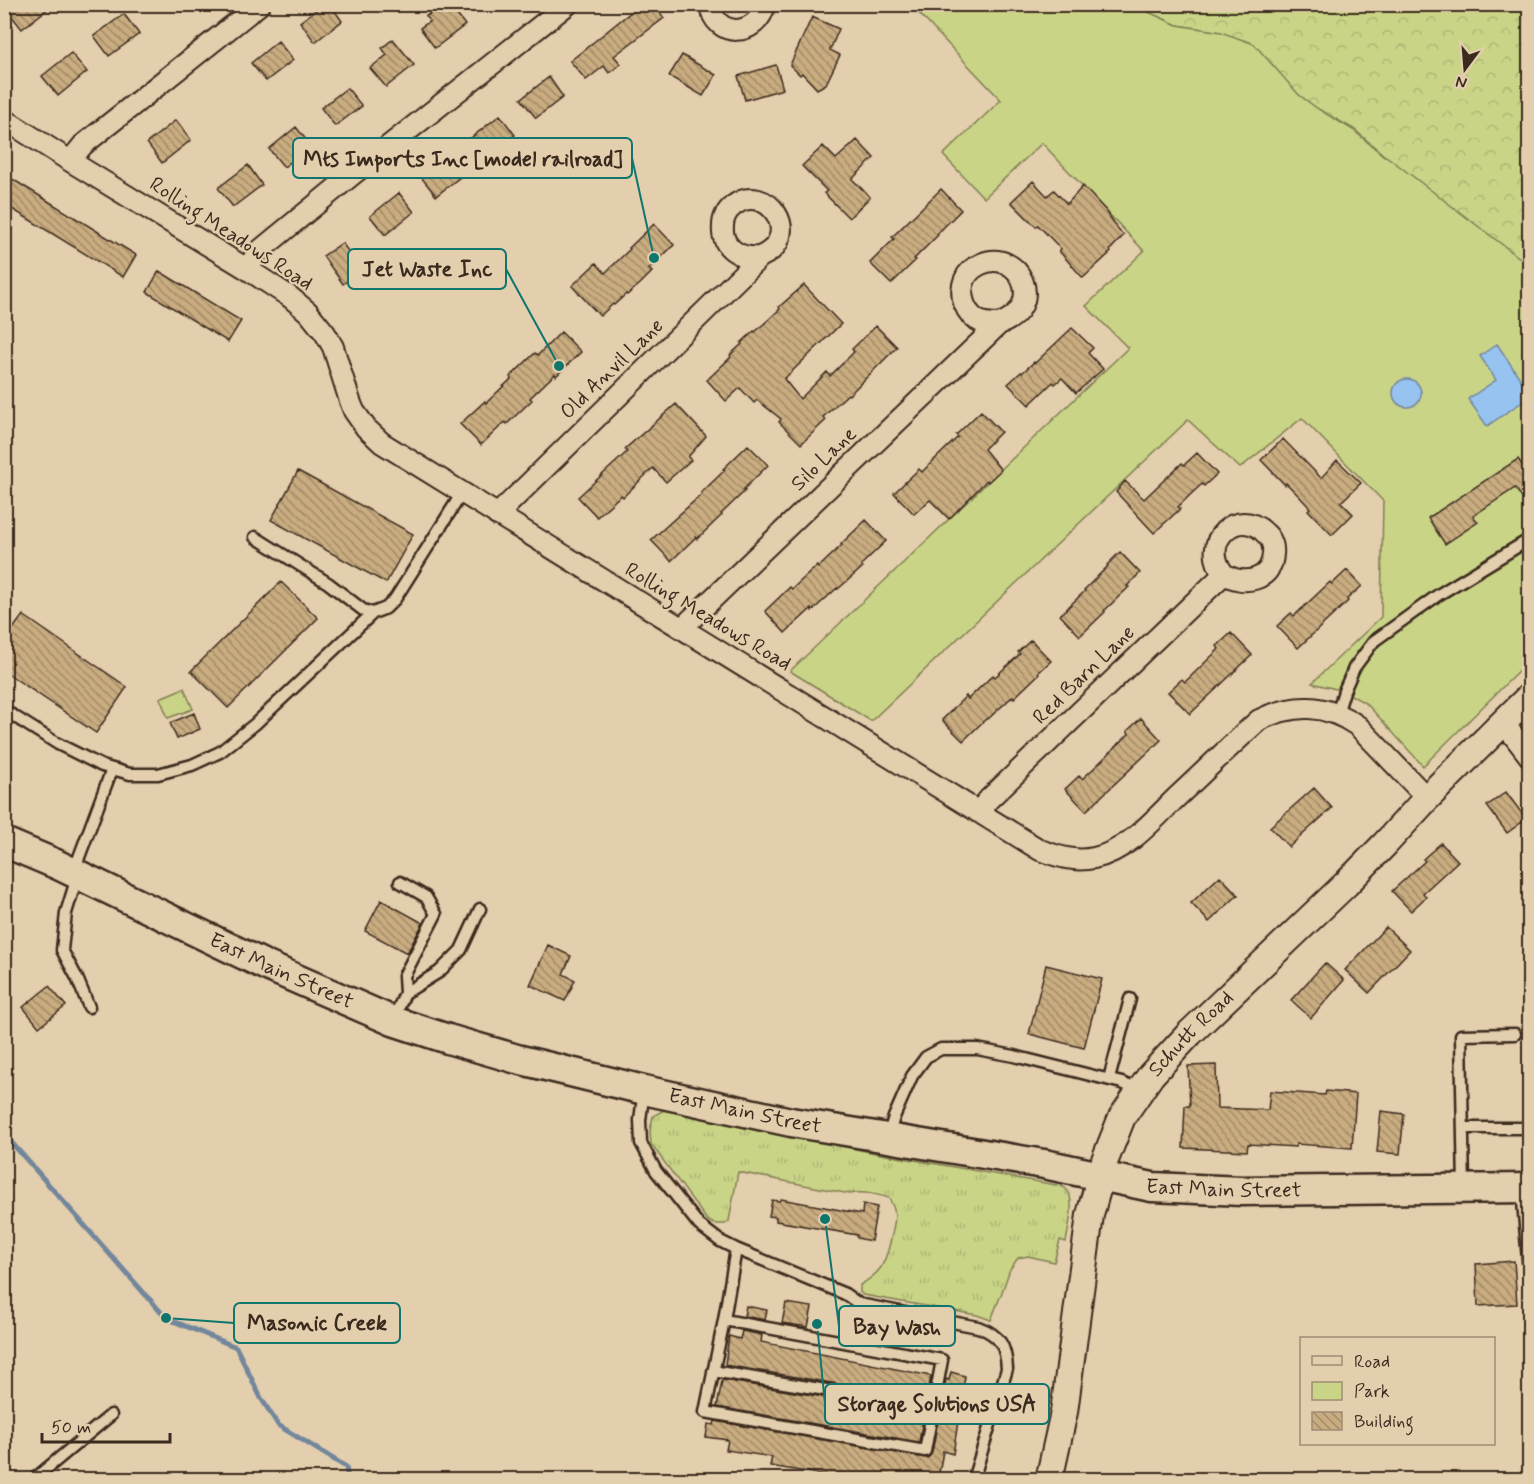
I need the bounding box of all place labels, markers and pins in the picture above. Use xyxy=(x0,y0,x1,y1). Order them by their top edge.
callout: Mts Imports Inc [model railroad] xyxy=(293,138,632,178)
callout: Jet Waste Inc xyxy=(348,249,506,289)
callout: Masonic Creek xyxy=(234,1303,400,1343)
callout: Bay Wash xyxy=(839,1306,955,1346)
callout: Storage Solutions USA xyxy=(825,1384,1049,1424)

